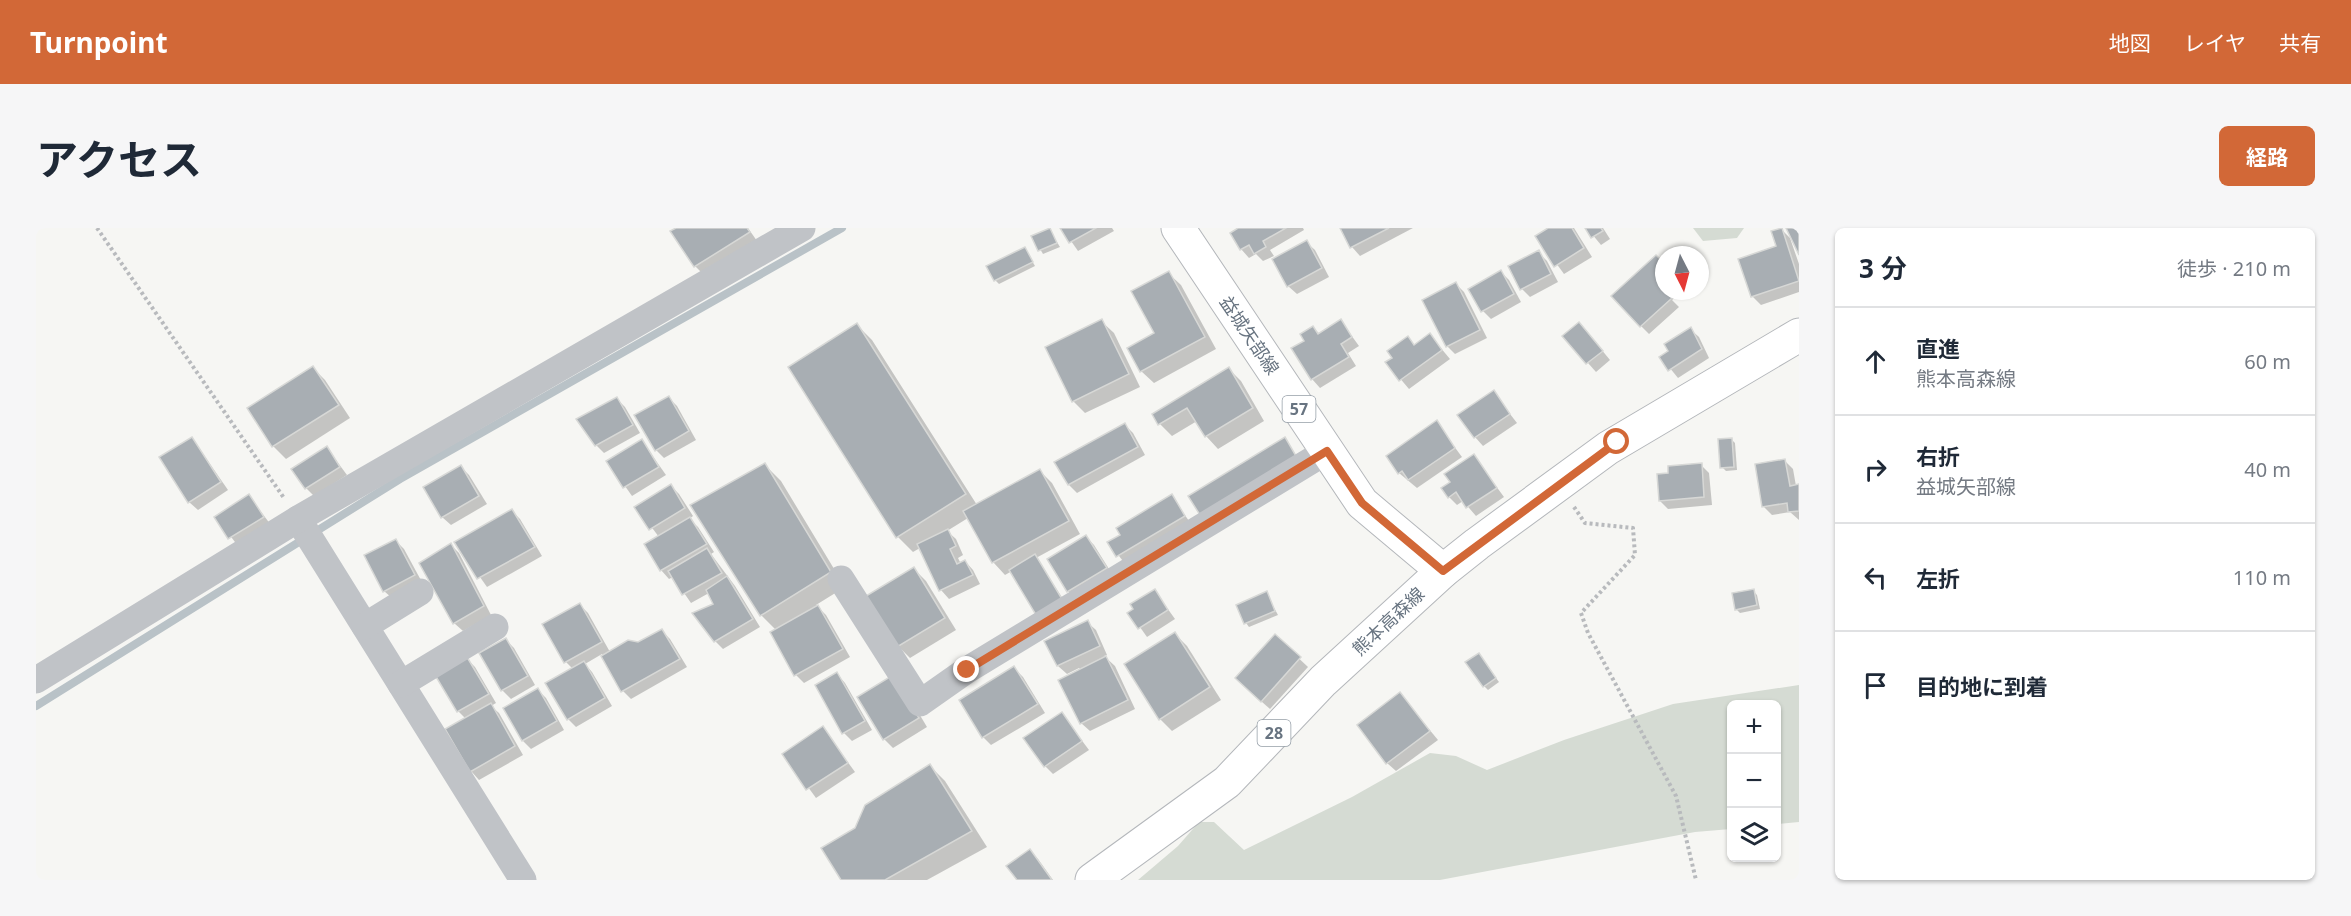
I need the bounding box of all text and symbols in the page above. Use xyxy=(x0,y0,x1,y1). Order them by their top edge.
text: Turnpoint xyxy=(30,23,168,61)
text: 地図 xyxy=(2109,29,2151,57)
text: レイヤ xyxy=(2184,29,2246,57)
text: 共有 xyxy=(2279,29,2321,57)
button: 経路 xyxy=(2219,126,2315,186)
text: アクセス xyxy=(36,130,202,187)
north arrow xyxy=(1655,246,1709,300)
text: 3 分 xyxy=(1859,250,1907,286)
text: 徒歩 · 210 m xyxy=(2177,255,2291,282)
street label: 益城矢部線 xyxy=(1215,291,1285,379)
text: 直進 xyxy=(1916,333,1960,363)
icon: ahead xyxy=(1859,345,1892,378)
text: 60 m xyxy=(2244,348,2291,375)
text: 熊本高森線 xyxy=(1916,365,2016,392)
road number: 57 xyxy=(1282,396,1316,422)
route start xyxy=(1603,428,1629,454)
text: 右折 xyxy=(1916,441,1960,471)
icon: right xyxy=(1859,453,1892,486)
text: 40 m xyxy=(2244,456,2291,483)
text: 益城矢部線 xyxy=(1916,473,2016,500)
icon: left xyxy=(1859,561,1892,594)
text: 左折 xyxy=(1916,563,1960,593)
text: 110 m xyxy=(2233,564,2291,591)
street label: 熊本高森線 xyxy=(1347,582,1429,660)
route end xyxy=(953,656,979,682)
icon: arrive xyxy=(1859,669,1892,702)
text: 目的地に到着 xyxy=(1916,671,2048,701)
map controls xyxy=(1727,700,1781,862)
button: + xyxy=(1727,700,1781,754)
road number: 28 xyxy=(1258,720,1290,746)
button: − xyxy=(1727,754,1781,808)
button: layers xyxy=(1727,808,1781,862)

